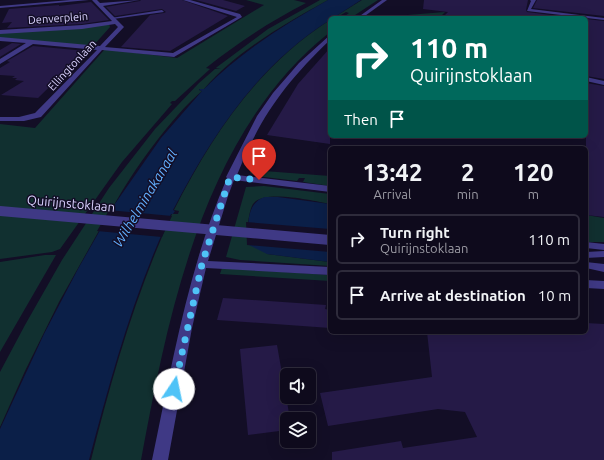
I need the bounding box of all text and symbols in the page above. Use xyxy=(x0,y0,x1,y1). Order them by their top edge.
street label: Denverplein xyxy=(28,10,88,26)
icon: right xyxy=(344,32,396,84)
text: 110 m xyxy=(410,32,488,63)
street label: Ellingtonlaan xyxy=(46,37,98,93)
text: Quirijnstoklaan xyxy=(410,65,532,85)
icon: arrive xyxy=(386,108,408,130)
text: Then xyxy=(344,111,378,128)
pin xyxy=(242,139,276,180)
icon: arrive xyxy=(248,145,270,167)
water label: Wilhelminakanaal xyxy=(110,146,180,249)
text: 13:42 xyxy=(362,159,422,186)
text: 2 xyxy=(461,159,474,186)
text: 120 xyxy=(513,159,554,186)
text: Arrival xyxy=(373,187,411,201)
text: min xyxy=(457,187,479,201)
text: m xyxy=(528,187,539,201)
street label: Quirijnstoklaan xyxy=(26,192,116,215)
text: Turn right xyxy=(380,224,450,241)
icon: right xyxy=(346,228,368,250)
text: 110 m xyxy=(528,231,570,248)
text: Quirijnstoklaan xyxy=(380,241,468,255)
icon: arrive xyxy=(346,284,368,306)
text: Arrive at destination xyxy=(380,287,526,304)
text: 10 m xyxy=(538,287,571,304)
position arrow xyxy=(153,368,195,410)
map controls xyxy=(280,368,316,448)
button: sound xyxy=(280,368,316,404)
button: layers xyxy=(280,412,316,448)

